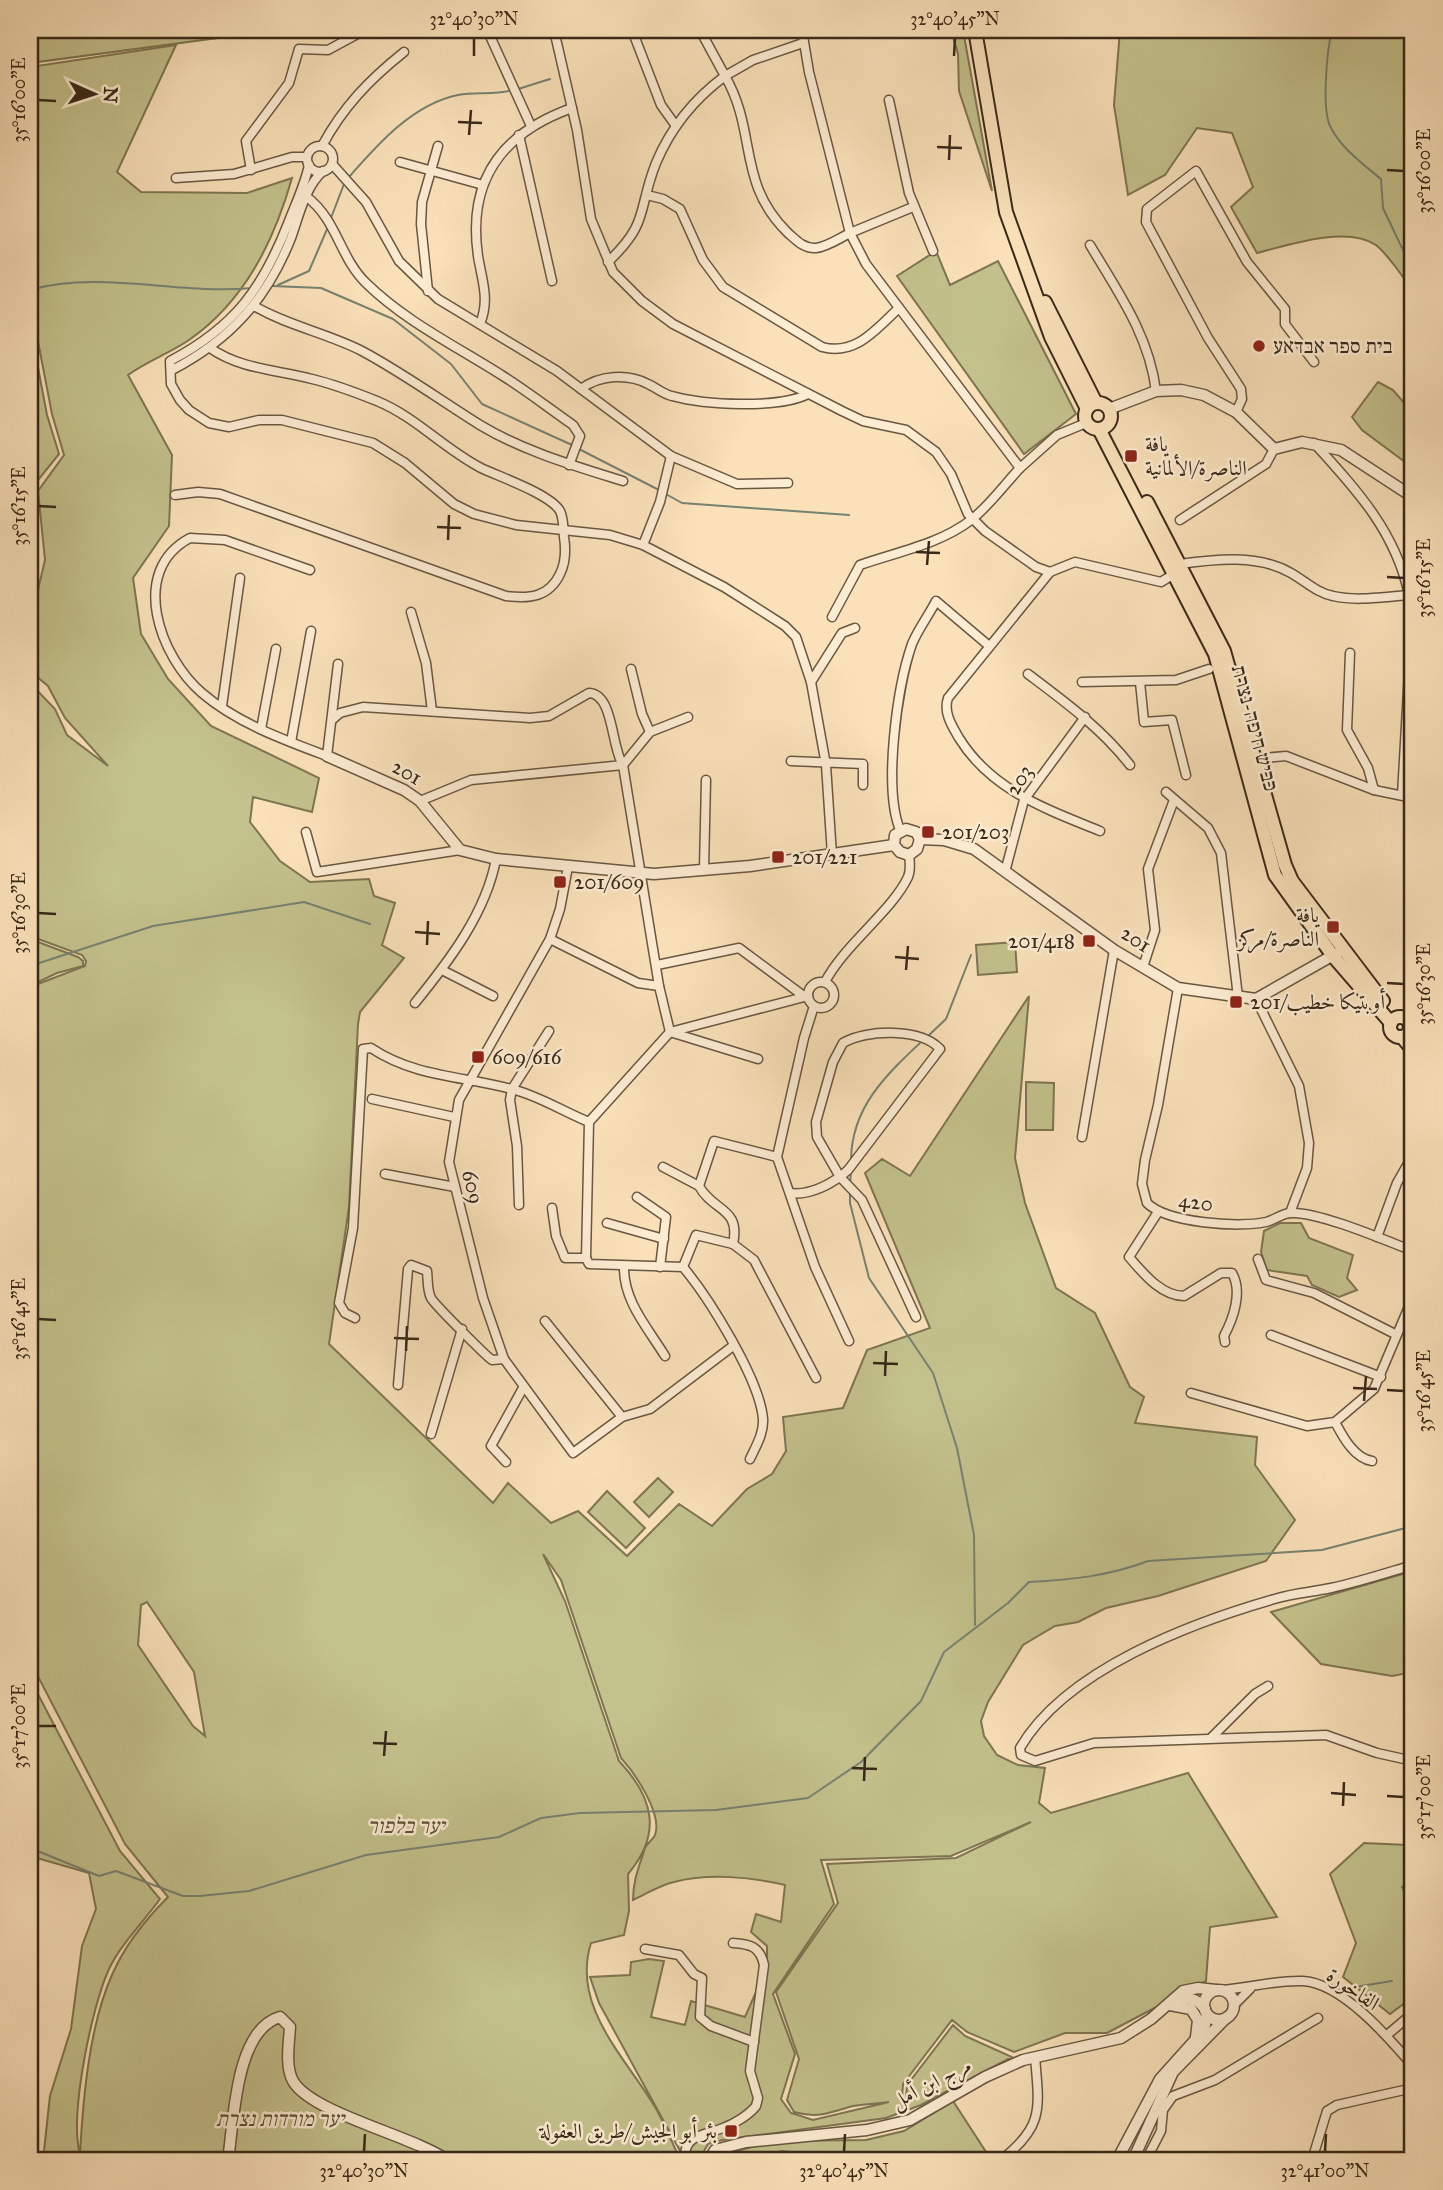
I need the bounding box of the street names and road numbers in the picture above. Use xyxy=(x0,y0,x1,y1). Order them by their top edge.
street label: כביש חיפה-נצרת xyxy=(1226,662,1284,794)
street label: 201 xyxy=(387,753,427,791)
street label: 203 xyxy=(1000,760,1038,800)
street label: 201 xyxy=(1116,920,1156,958)
street label: 609 xyxy=(456,1167,490,1207)
street label: 420 xyxy=(1177,1187,1215,1217)
street label: الفاخورة xyxy=(1322,1962,1384,2016)
street label: مرج ابن أمل xyxy=(885,2050,978,2120)

